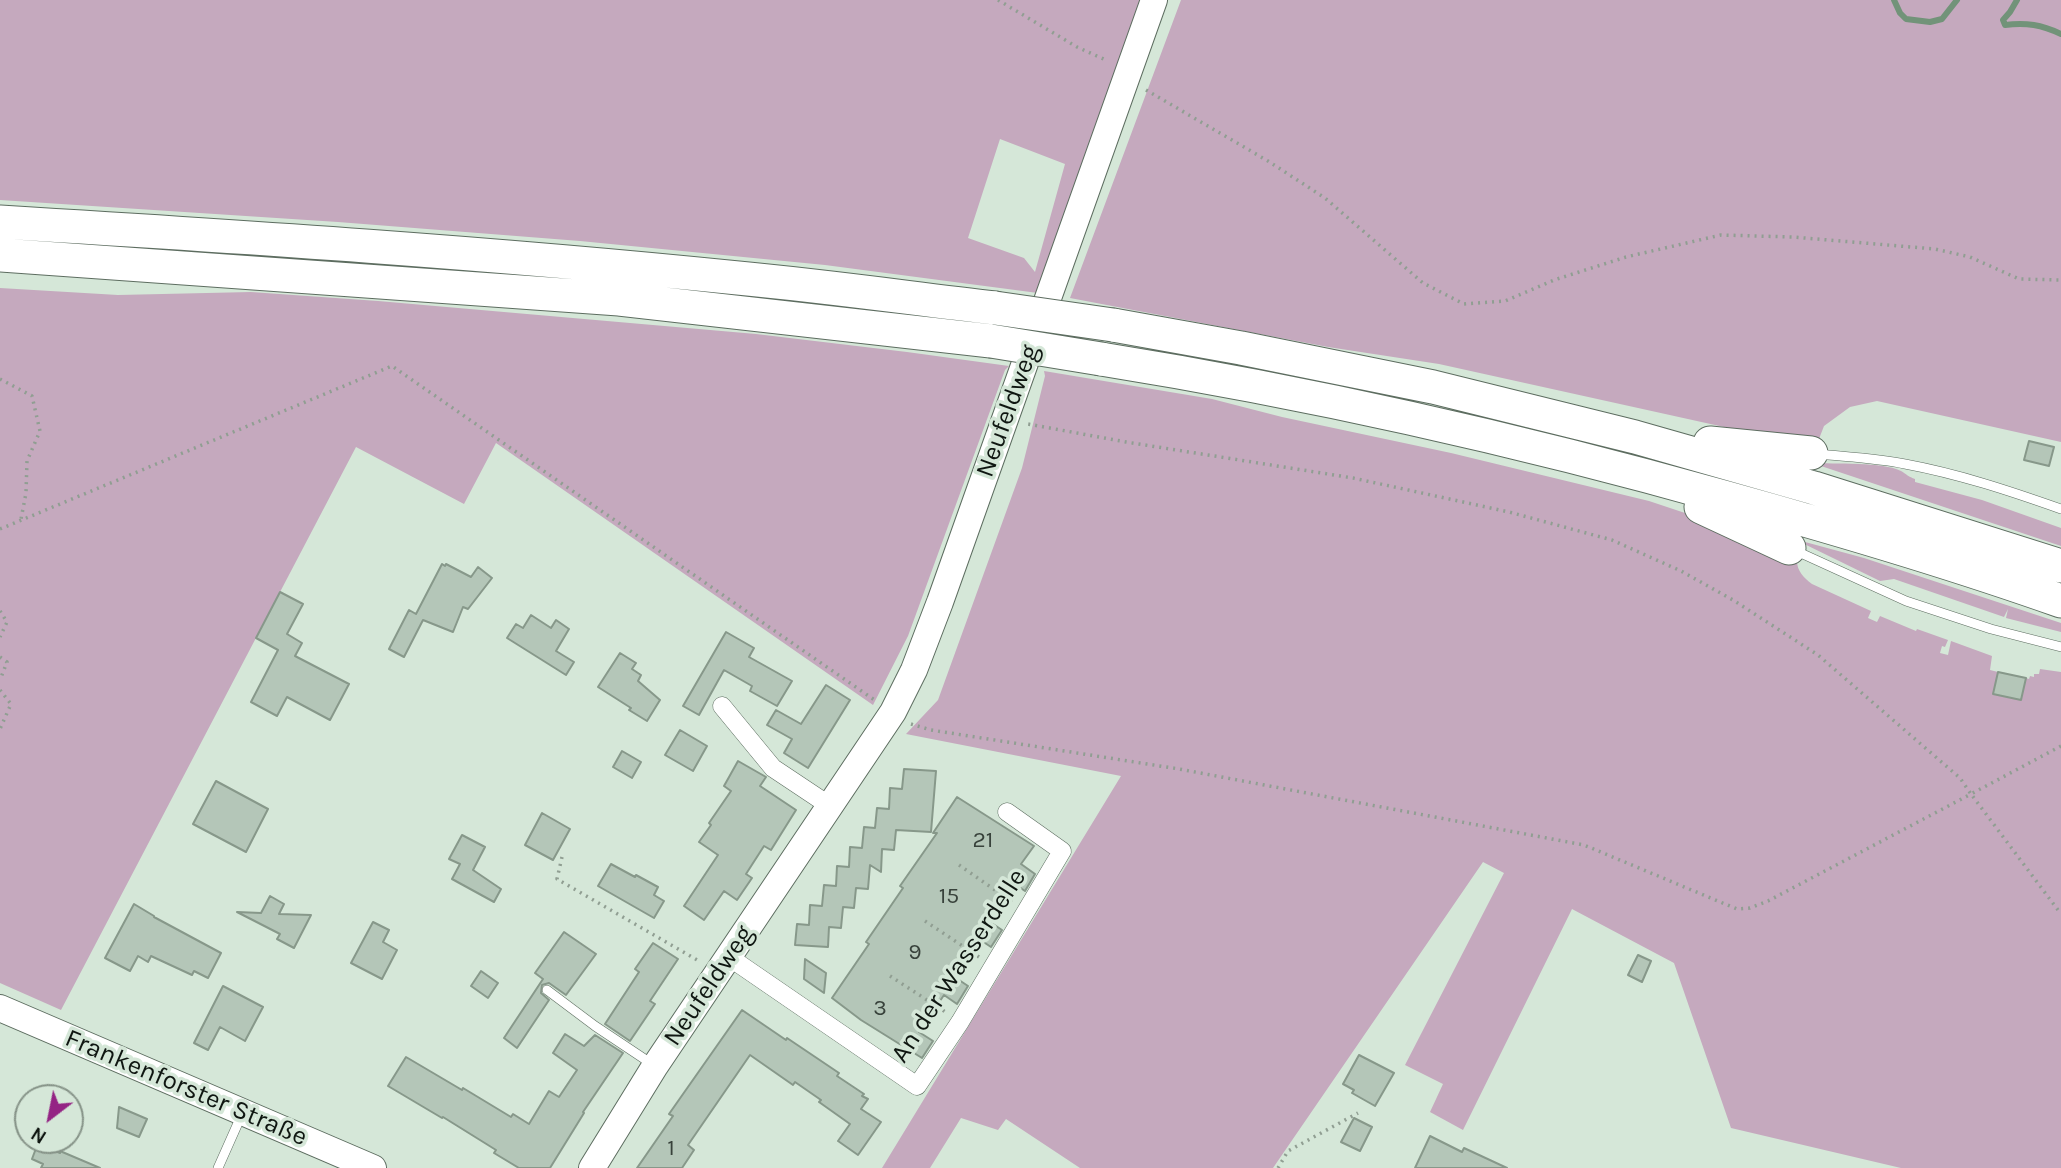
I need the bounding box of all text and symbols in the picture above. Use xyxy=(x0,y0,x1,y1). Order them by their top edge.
street label: Neufeldweg xyxy=(970,341,1046,481)
house number: 21 xyxy=(973,826,993,854)
street label: An der Wasserdelle xyxy=(885,863,1033,1069)
house number: 15 xyxy=(939,882,959,910)
street label: Neufeldweg xyxy=(657,920,761,1052)
house number: 9 xyxy=(908,938,922,966)
house number: 3 xyxy=(873,994,887,1022)
street label: Frankenforster Straße xyxy=(60,1023,312,1153)
north arrow xyxy=(14,1084,84,1154)
text: N xyxy=(27,1122,51,1148)
house number: 1 xyxy=(667,1134,675,1162)

